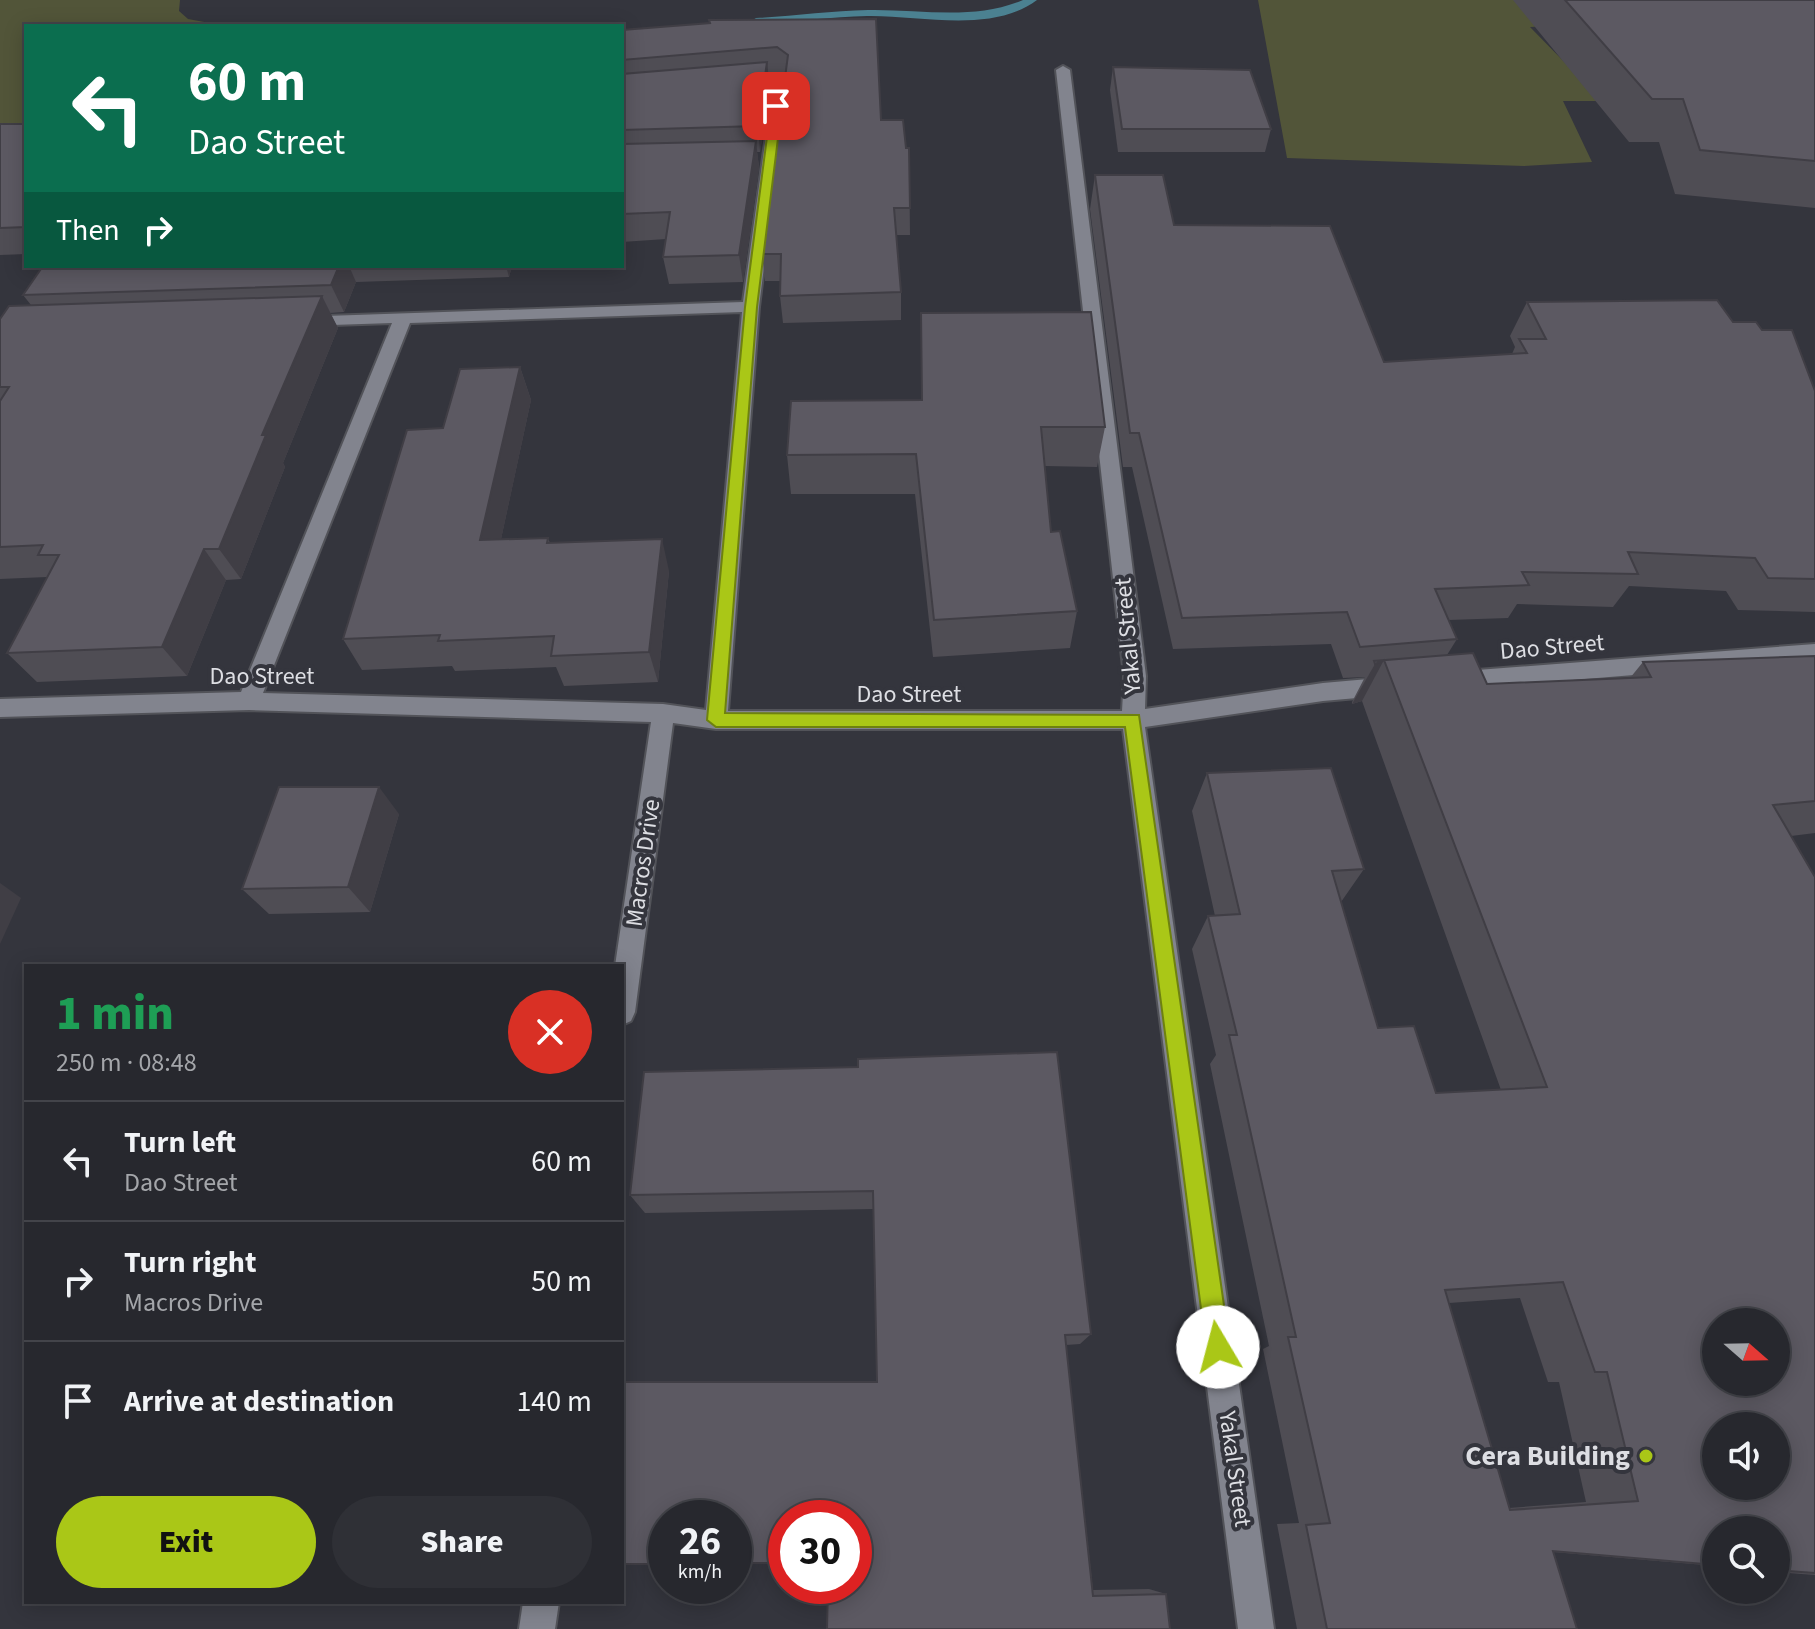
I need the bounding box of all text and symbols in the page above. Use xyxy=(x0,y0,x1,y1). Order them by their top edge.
text: 60 m xyxy=(188,43,306,122)
icon: left xyxy=(56,56,160,160)
pin xyxy=(742,72,810,140)
icon: arrive xyxy=(754,84,798,128)
text: Dao Street xyxy=(188,117,345,168)
icon: right xyxy=(136,208,180,252)
text: Then xyxy=(56,209,120,252)
street label: Yakal Street xyxy=(1105,576,1151,697)
street label: Dao Street xyxy=(1498,625,1606,669)
street label: Dao Street xyxy=(210,659,314,694)
street label: Dao Street xyxy=(857,677,961,712)
street label: Macros Drive xyxy=(617,797,669,929)
text: 1 min xyxy=(56,980,174,1048)
button: close xyxy=(508,990,592,1074)
text: 250 m · 08:48 xyxy=(56,1044,197,1081)
text: Turn left xyxy=(124,1121,236,1164)
icon: left xyxy=(56,1139,100,1183)
text: 60 m xyxy=(531,1140,592,1183)
text: Dao Street xyxy=(124,1164,238,1201)
text: Turn right xyxy=(124,1241,256,1284)
icon: right xyxy=(56,1259,100,1303)
text: 50 m xyxy=(531,1260,592,1303)
text: Macros Drive xyxy=(124,1284,263,1321)
position arrow xyxy=(1176,1305,1260,1389)
north arrow xyxy=(1702,1308,1790,1396)
map controls xyxy=(1702,1308,1790,1604)
icon: arrive xyxy=(56,1379,100,1423)
text: Arrive at destination xyxy=(124,1380,394,1423)
text: 140 m xyxy=(516,1380,592,1423)
street label: Yakal Street xyxy=(1209,1408,1260,1529)
button: sound xyxy=(1702,1412,1790,1500)
place label: Cera Building xyxy=(1465,1436,1630,1476)
marker: Cera Building xyxy=(1637,1447,1655,1465)
button: Exit xyxy=(56,1496,316,1588)
button: Share xyxy=(332,1496,592,1588)
speed limit sign: 30 xyxy=(768,1500,872,1604)
text: 26 xyxy=(679,1513,721,1570)
button: search xyxy=(1702,1516,1790,1604)
text: km/h xyxy=(678,1558,722,1586)

